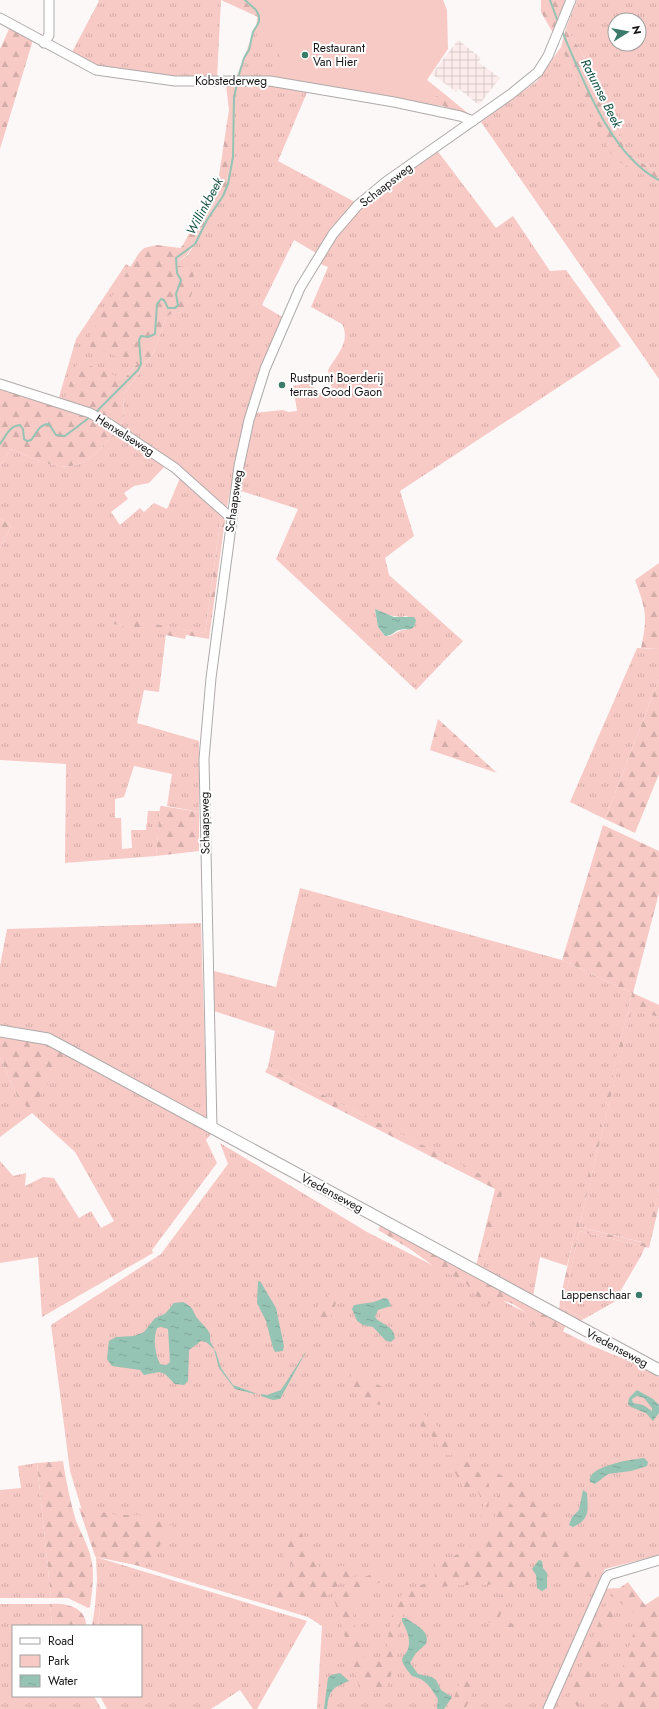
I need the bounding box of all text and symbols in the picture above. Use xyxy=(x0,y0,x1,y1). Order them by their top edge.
north arrow xyxy=(607,12,647,52)
text: N xyxy=(628,24,646,36)
place label: Restaurant Van Hier xyxy=(313,39,365,71)
marker: Restaurant Van Hier xyxy=(300,50,310,60)
water label: Ratumse Beek xyxy=(576,56,627,131)
street label: Kobstederweg xyxy=(195,72,267,90)
street label: Schaapsweg xyxy=(356,159,416,211)
water label: Willinkbeek xyxy=(181,174,228,238)
place label: Rustpunt Boerderij terras Good Gaon xyxy=(290,369,383,401)
marker: Rustpunt Boerderij terras Good Gaon xyxy=(277,380,287,390)
street label: Henxelseweg xyxy=(92,410,158,460)
street label: Schaapsweg xyxy=(221,469,247,533)
street label: Schaapsweg xyxy=(195,791,215,855)
street label: Vredenseweg xyxy=(298,1169,366,1217)
place label: Lappenschaar xyxy=(561,1286,632,1304)
marker: Lappenschaar xyxy=(634,1290,644,1300)
street label: Vredenseweg xyxy=(583,1324,651,1372)
legend xyxy=(12,1625,142,1697)
text: Road xyxy=(48,1632,74,1650)
text: Park xyxy=(48,1652,70,1670)
text: Water xyxy=(48,1672,79,1690)

